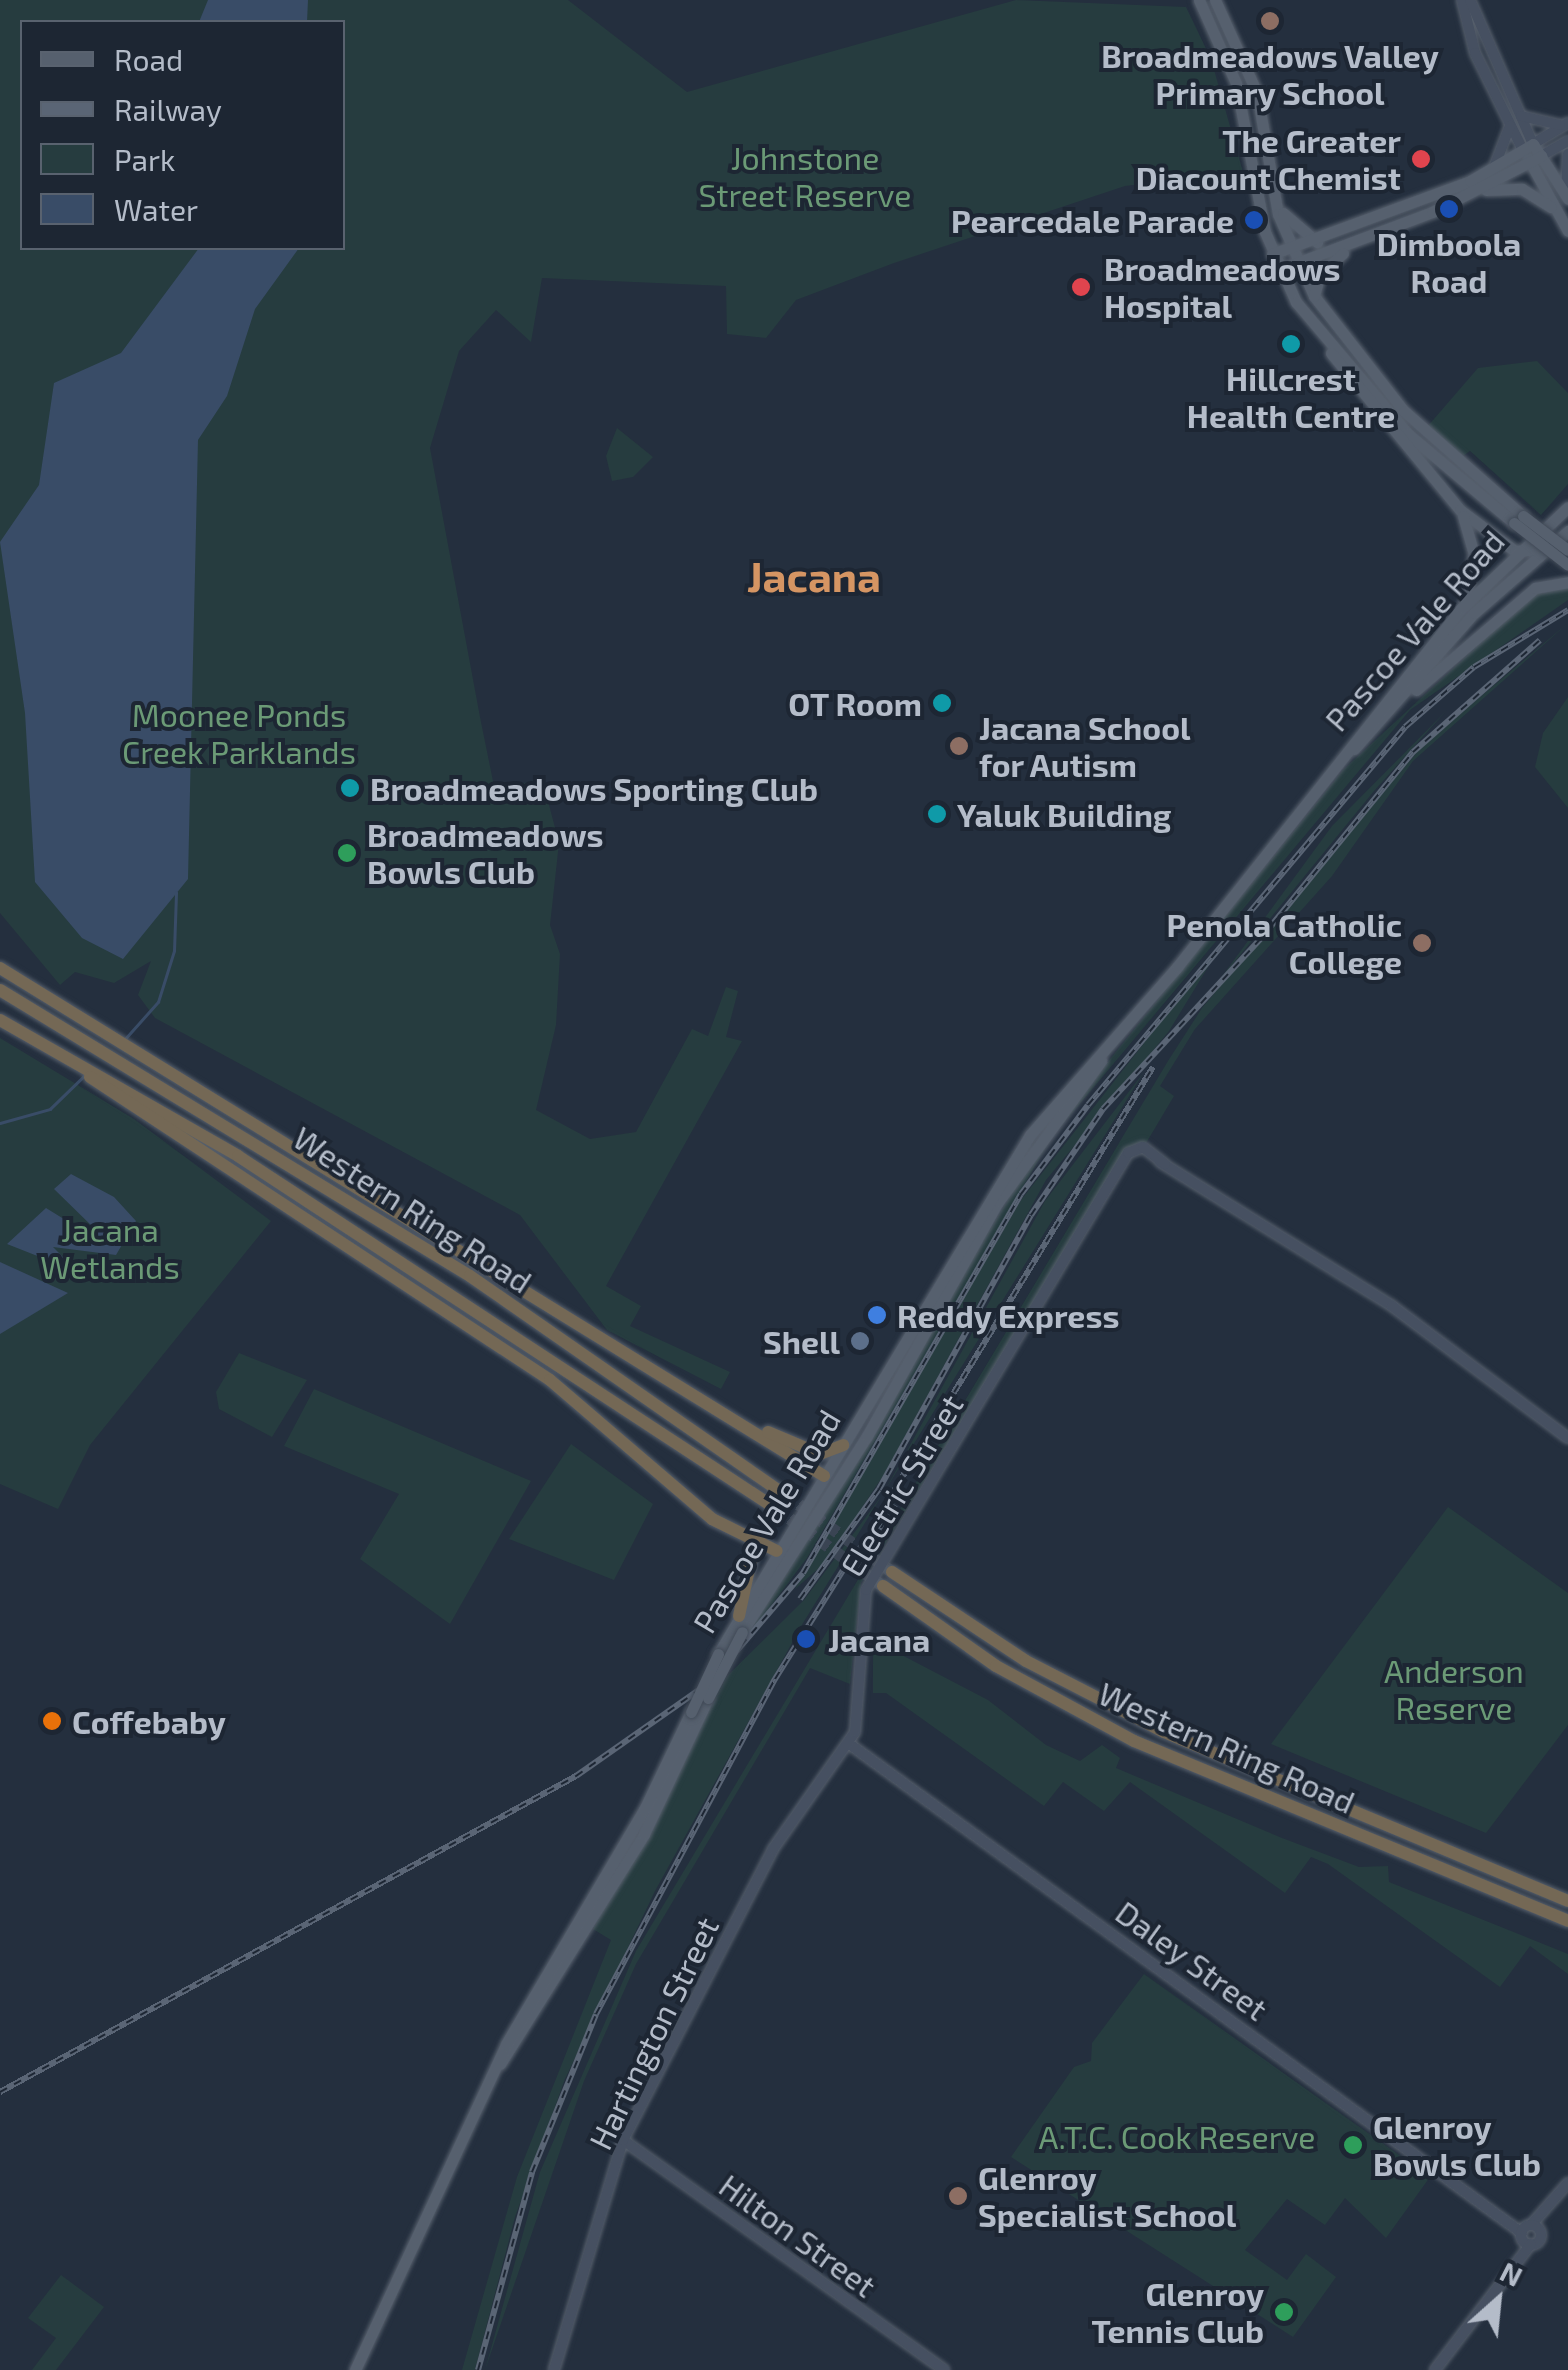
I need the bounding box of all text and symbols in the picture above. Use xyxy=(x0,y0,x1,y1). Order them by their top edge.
marker: Broadmeadows Valley Primary School xyxy=(1259,10,1281,32)
legend xyxy=(20,20,345,250)
place label: Broadmeadows Valley Primary School xyxy=(1101,37,1439,112)
text: Road xyxy=(114,41,183,77)
text: Railway xyxy=(114,91,222,127)
place label: The Greater Diacount Chemist xyxy=(1136,122,1401,197)
park label: Johnstone Street Reserve xyxy=(698,139,912,214)
text: Park xyxy=(114,141,175,177)
marker: The Greater Diacount Chemist xyxy=(1410,148,1432,170)
text: Water xyxy=(114,191,198,227)
marker: Dimboola Road xyxy=(1438,198,1460,220)
place label: Pearcedale Parade xyxy=(951,201,1234,239)
marker: Pearcedale Parade xyxy=(1243,209,1265,231)
place label: Dimboola Road xyxy=(1377,225,1521,300)
place label: Broadmeadows Hospital xyxy=(1104,250,1341,325)
marker: Broadmeadows Hospital xyxy=(1068,274,1094,300)
marker: Hillcrest Health Centre xyxy=(1280,333,1302,355)
place label: Hillcrest Health Centre xyxy=(1187,360,1395,435)
street label: Pascoe Vale Road xyxy=(1316,522,1512,738)
district label: Jacana xyxy=(747,550,881,600)
place label: OT Room xyxy=(788,684,922,722)
marker: OT Room xyxy=(931,692,953,714)
park label: Moonee Ponds Creek Parklands xyxy=(122,696,356,771)
place label: Jacana School for Autism xyxy=(979,709,1191,784)
marker: Jacana School for Autism xyxy=(948,735,970,757)
place label: Broadmeadows Sporting Club xyxy=(370,769,818,807)
marker: Broadmeadows Sporting Club xyxy=(339,777,361,799)
place label: Yaluk Building xyxy=(957,795,1172,833)
marker: Yaluk Building xyxy=(926,803,948,825)
place label: Broadmeadows Bowls Club xyxy=(367,816,604,891)
marker: Broadmeadows Bowls Club xyxy=(336,842,358,864)
place label: Penola Catholic College xyxy=(1167,906,1402,981)
marker: Penola Catholic College xyxy=(1411,932,1433,954)
street label: Western Ring Road xyxy=(287,1118,539,1300)
park label: Jacana Wetlands xyxy=(40,1211,180,1286)
place label: Reddy Express xyxy=(897,1296,1120,1334)
marker: Reddy Express xyxy=(866,1304,888,1326)
place label: Shell xyxy=(763,1322,840,1360)
marker: Shell xyxy=(849,1330,871,1352)
street label: Electric Street xyxy=(832,1387,970,1583)
street label: Pascoe Vale Road xyxy=(684,1402,848,1640)
place label: Jacana xyxy=(828,1620,930,1658)
marker: Jacana xyxy=(793,1626,819,1652)
park label: Anderson Reserve xyxy=(1384,1652,1524,1727)
street label: Western Ring Road xyxy=(1093,1673,1361,1821)
place label: Coffebaby xyxy=(72,1702,226,1740)
marker: Coffebaby xyxy=(41,1710,63,1732)
street label: Daley Street xyxy=(1109,1892,1275,2028)
street label: Hartington Street xyxy=(580,1911,726,2155)
place label: Glenroy Bowls Club xyxy=(1373,2108,1541,2183)
park label: A.T.C. Cook Reserve xyxy=(1038,2117,1316,2155)
marker: Glenroy Bowls Club xyxy=(1342,2134,1364,2156)
place label: Glenroy Specialist School xyxy=(978,2159,1236,2234)
street label: Hilton Street xyxy=(712,2166,884,2304)
marker: Glenroy Specialist School xyxy=(947,2185,969,2207)
north arrow xyxy=(1448,2250,1548,2350)
text: N xyxy=(1495,2254,1528,2293)
place label: Glenroy Tennis Club xyxy=(1091,2275,1264,2350)
marker: Glenroy Tennis Club xyxy=(1273,2301,1295,2323)

